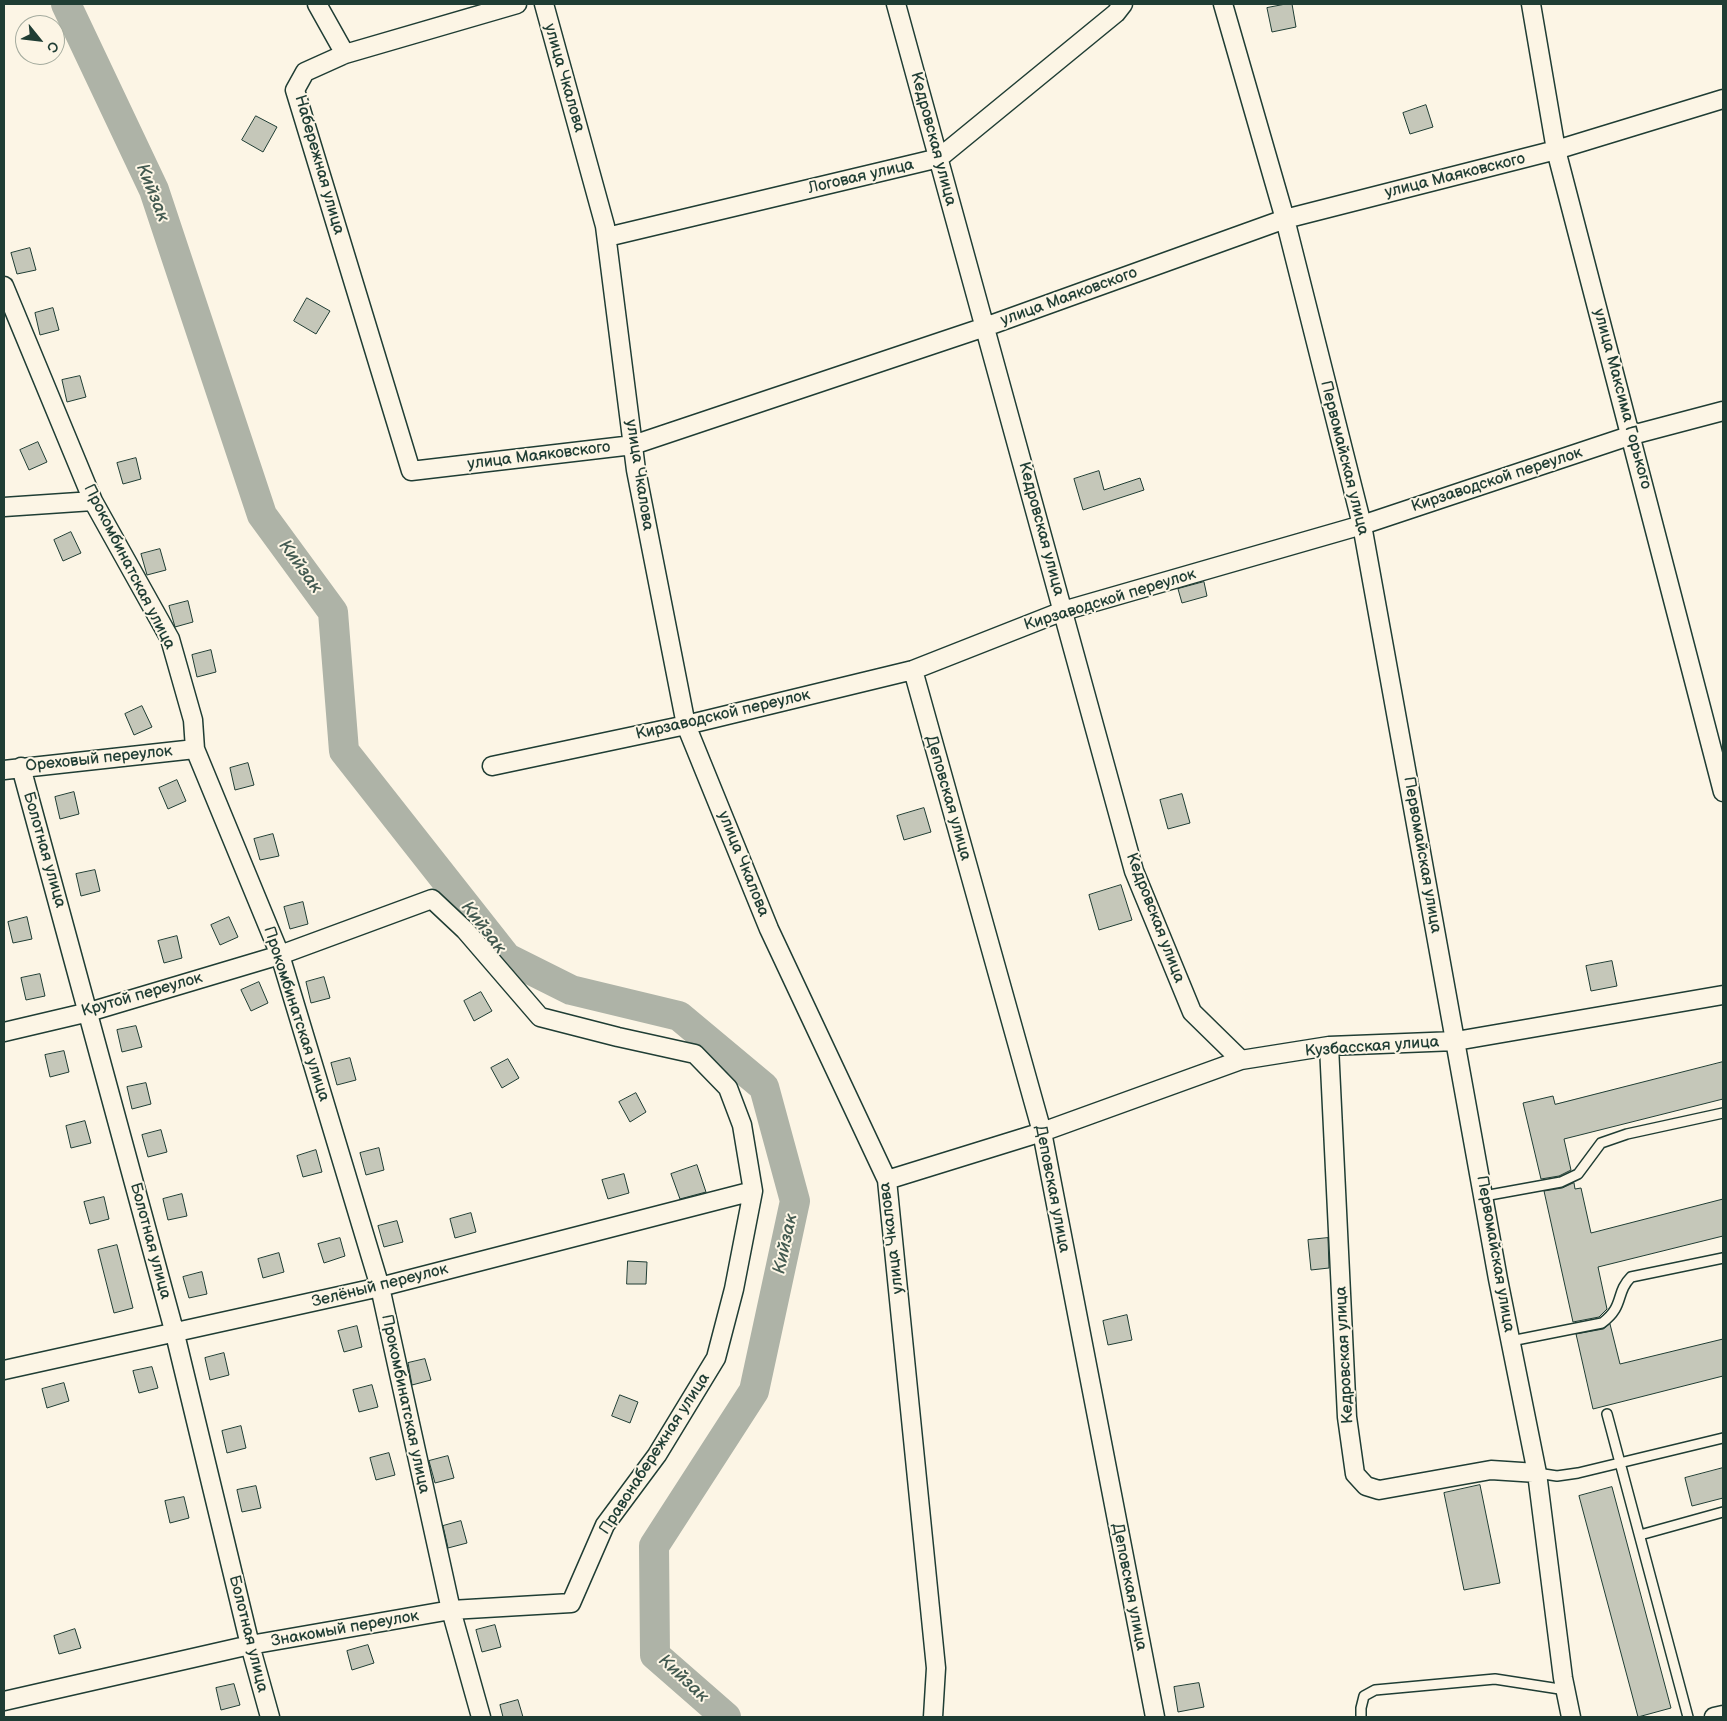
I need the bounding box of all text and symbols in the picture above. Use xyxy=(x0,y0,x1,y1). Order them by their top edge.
north arrow xyxy=(15,15,65,65)
street label: улица Чкалова xyxy=(539,21,589,135)
text: С xyxy=(43,39,62,55)
street label: Кедровская улица xyxy=(906,70,960,208)
street label: Набережная улица xyxy=(290,93,348,237)
street label: улица Маяковского xyxy=(1383,149,1527,203)
street label: Логовая улица xyxy=(806,155,916,199)
water label: Кийзак xyxy=(131,161,173,225)
street label: улица Маяковского xyxy=(998,263,1140,331)
street label: улица Максима Горького xyxy=(1589,307,1655,491)
street label: Первомайская улица xyxy=(1315,379,1373,537)
street label: улица Чкалова xyxy=(621,418,657,532)
street label: улица Маяковского xyxy=(466,438,612,474)
street label: Кирзаводской переулок xyxy=(1409,443,1585,517)
street label: Кедровская улица xyxy=(1014,460,1068,598)
street label: Прокомбинатская улица xyxy=(79,481,179,653)
water label: Кийзак xyxy=(273,536,327,598)
street label: Кирзаводской переулок xyxy=(1022,565,1198,635)
street label: Кирзаводской переулок xyxy=(634,686,812,744)
street label: Деповская улица xyxy=(921,733,975,863)
street label: Ореховый переулок xyxy=(25,742,173,776)
street label: Первомайская улица xyxy=(1399,775,1445,935)
street label: Болотная улица xyxy=(18,790,70,910)
street label: улица Чкалова xyxy=(713,808,773,920)
street label: Кедровская улица xyxy=(1121,850,1189,986)
water label: Кийзак xyxy=(456,897,510,959)
street label: Прокомбинатская улица xyxy=(259,924,333,1104)
street label: Крутой переулок xyxy=(79,969,205,1021)
street label: Кузбасская улица xyxy=(1304,1033,1440,1061)
street label: Деповская улица xyxy=(1030,1124,1074,1254)
street label: Первомайская улица xyxy=(1472,1174,1518,1334)
street label: Болотная улица xyxy=(125,1181,175,1301)
street label: улица Чкалова xyxy=(876,1181,908,1295)
water label: Кийзак xyxy=(769,1212,803,1276)
street label: Зелёный переулок xyxy=(310,1260,450,1312)
street label: Кедровская улица xyxy=(1332,1286,1358,1424)
street label: Прокомбинатская улица xyxy=(377,1313,433,1495)
street label: Правонабережная улица xyxy=(596,1370,714,1538)
street label: Деповская улица xyxy=(1107,1522,1151,1652)
street label: Болотная улица xyxy=(224,1574,272,1694)
street label: Знакомый переулок xyxy=(270,1607,420,1651)
water label: Кийзак xyxy=(653,1650,713,1708)

